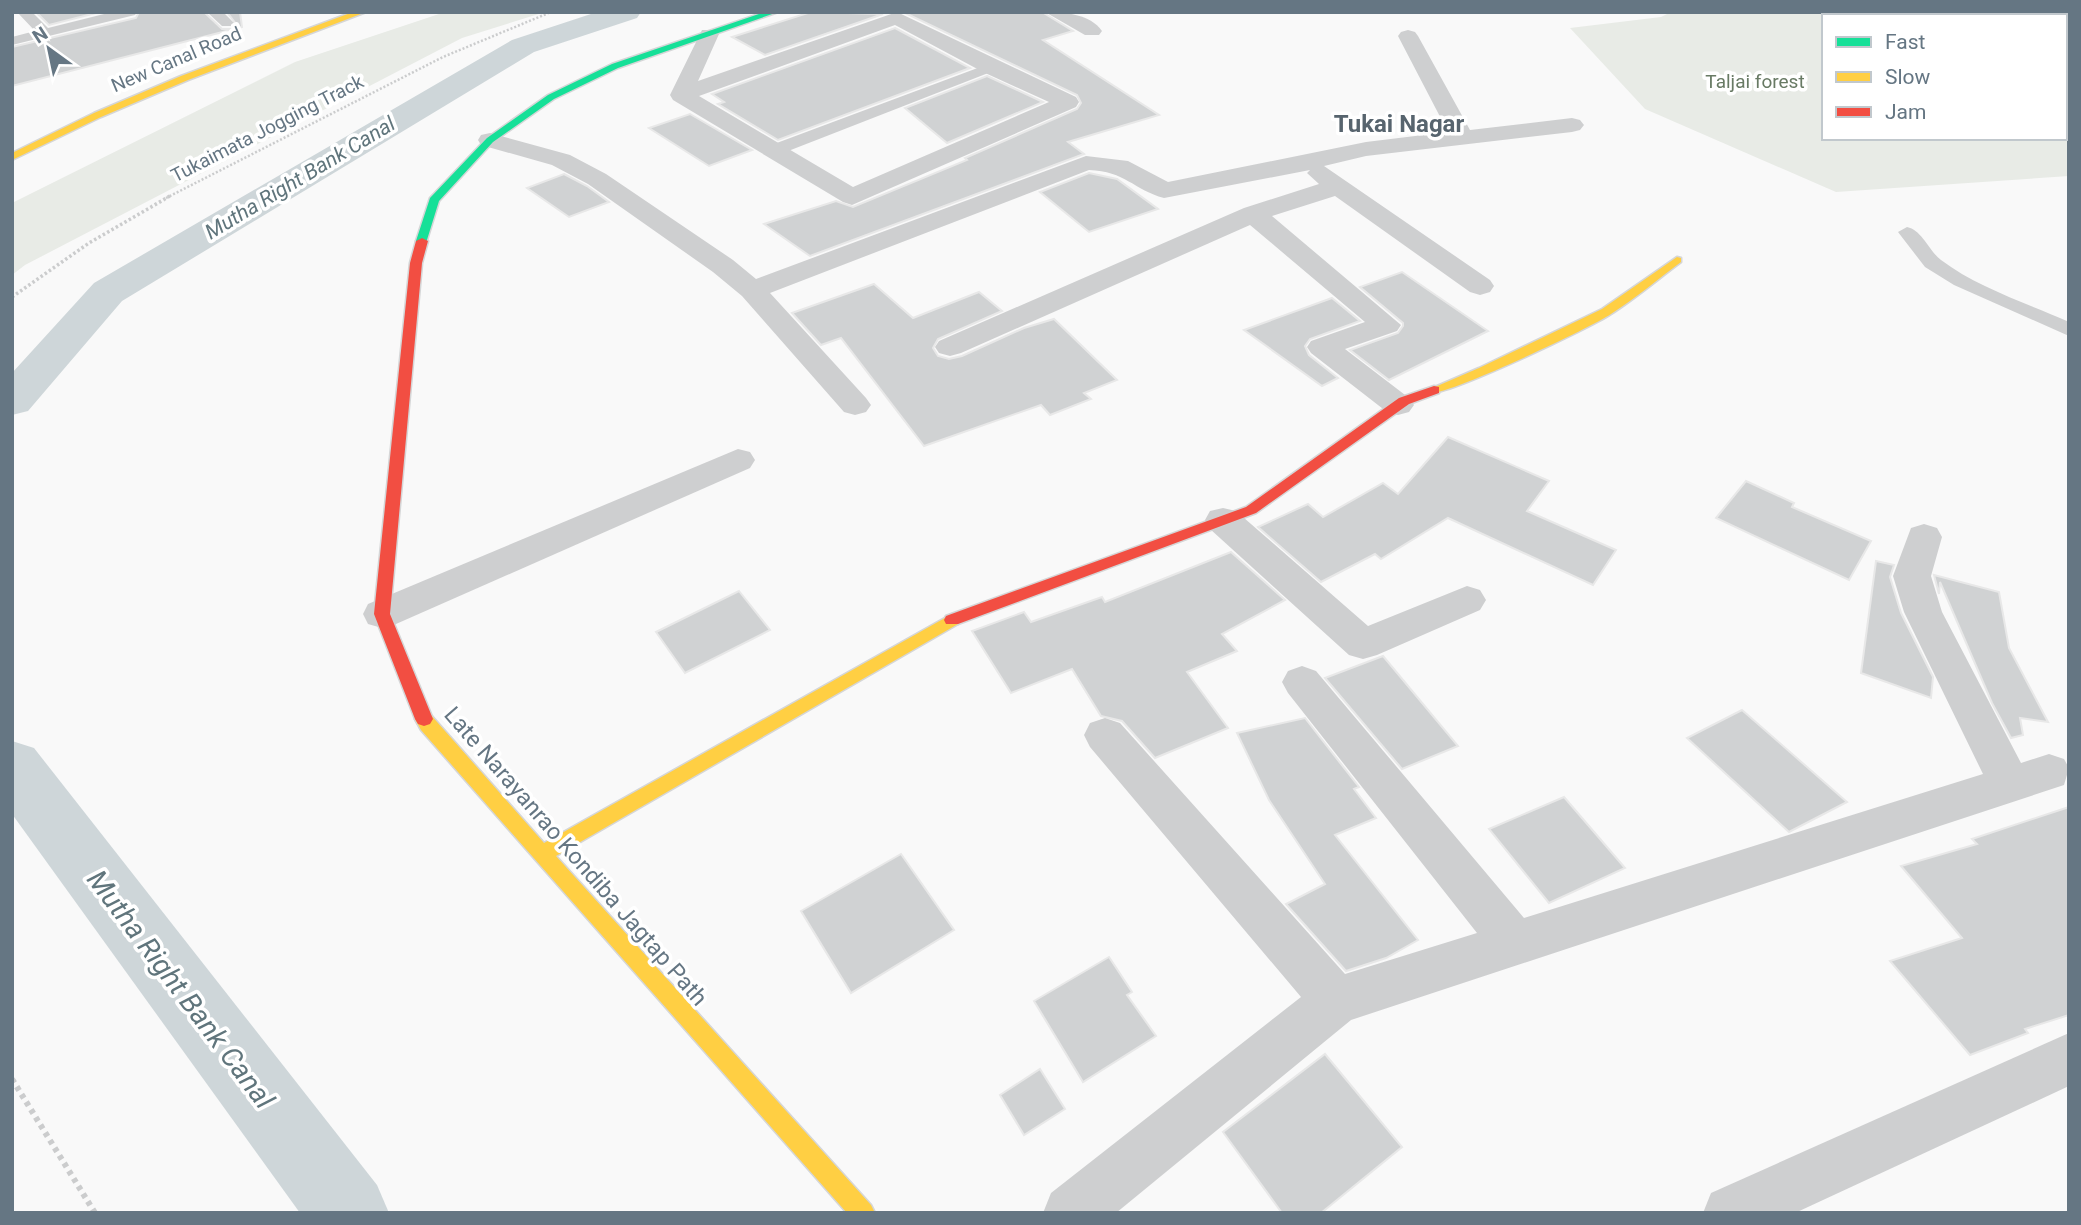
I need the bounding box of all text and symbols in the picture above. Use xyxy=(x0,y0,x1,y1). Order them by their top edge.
north arrow xyxy=(14,14,84,84)
legend xyxy=(1822,14,2067,140)
text: N xyxy=(28,22,52,48)
street label: New Canal Road xyxy=(108,22,245,97)
text: Fast xyxy=(1885,30,1926,54)
text: Slow xyxy=(1885,65,1931,89)
street label: Tukaimata Jogging Track xyxy=(167,70,368,187)
park label: Taljai forest xyxy=(1705,70,1805,93)
text: Jam xyxy=(1885,100,1926,124)
district label: Tukai Nagar xyxy=(1334,110,1464,138)
water label: Mutha Right Bank Canal xyxy=(201,111,400,244)
street label: Late Narayanrao Kondiba Jagtap Path xyxy=(438,701,713,1011)
water label: Mutha Right Bank Canal xyxy=(80,864,281,1115)

